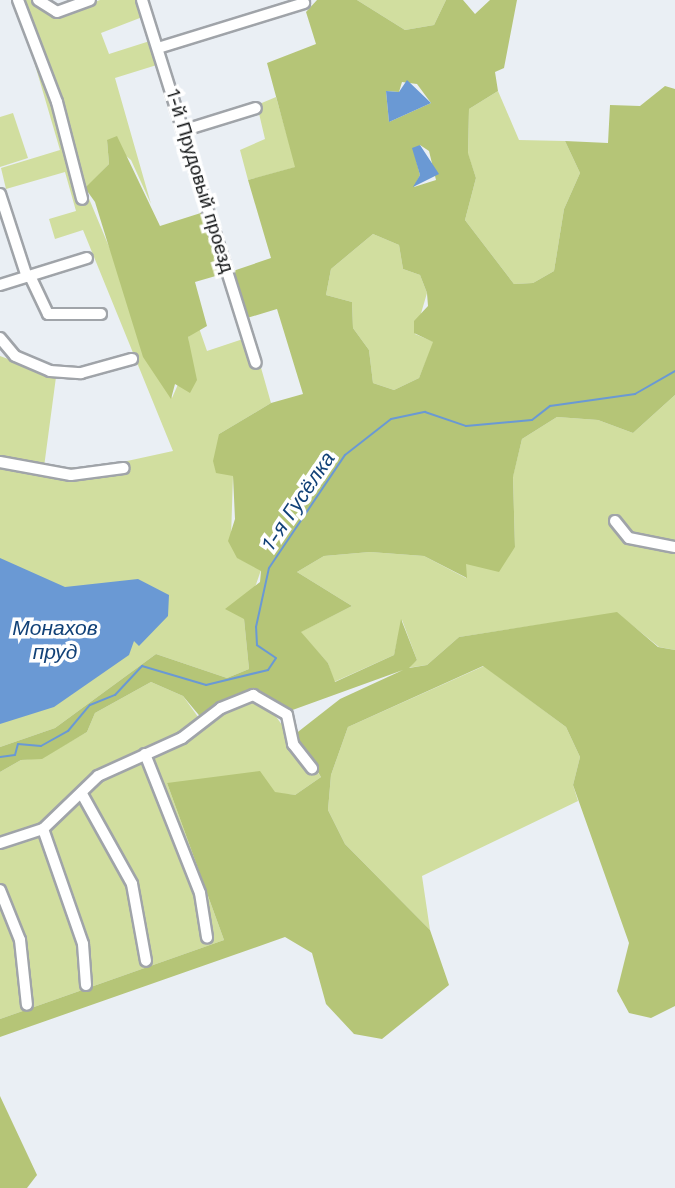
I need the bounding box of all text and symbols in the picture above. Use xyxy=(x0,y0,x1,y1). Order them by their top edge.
street label: 1-й Прудовый проезд xyxy=(161,87,239,275)
water label: 1-я Гусёлка xyxy=(256,447,340,555)
water label: Монахов пруд xyxy=(12,615,98,665)

